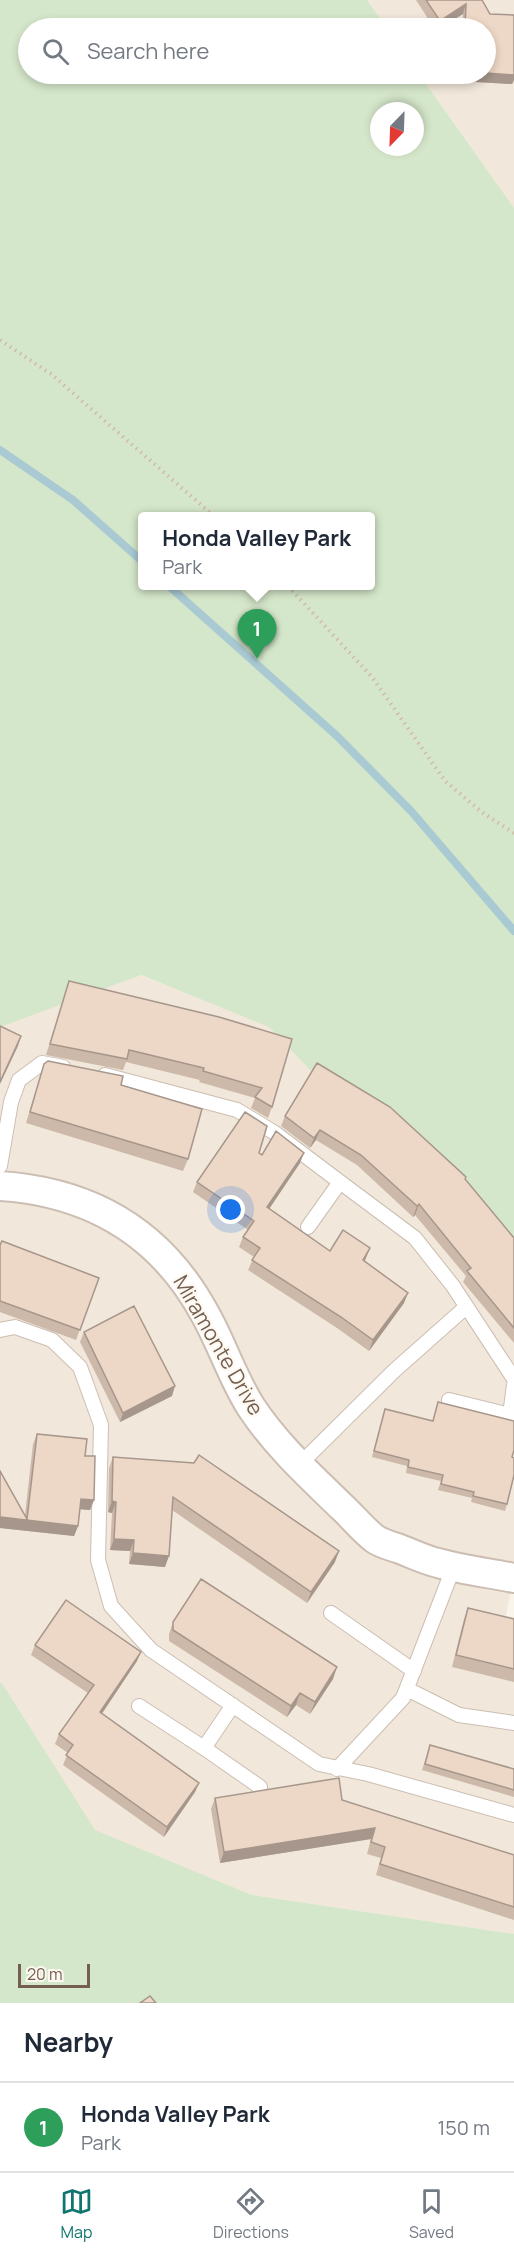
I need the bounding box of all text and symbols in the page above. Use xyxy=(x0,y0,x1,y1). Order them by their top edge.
search box xyxy=(18,18,496,84)
icon: search xyxy=(39,35,72,68)
text: Search here xyxy=(87,36,209,66)
north arrow xyxy=(370,102,424,156)
popup xyxy=(138,512,375,590)
text: Honda Valley Park xyxy=(162,523,351,553)
text: Park xyxy=(162,553,202,580)
pin: 1 xyxy=(238,610,276,659)
your location xyxy=(216,1195,245,1224)
street label: Miramonte Drive xyxy=(167,1270,271,1420)
scale bar xyxy=(18,1961,90,1988)
text: 20 m xyxy=(27,1963,63,1985)
text: Nearby xyxy=(24,2024,113,2060)
text: Honda Valley Park xyxy=(81,2099,270,2129)
text: 1 xyxy=(39,2114,48,2141)
text: 150 m xyxy=(437,2114,490,2141)
text: Park xyxy=(81,2129,121,2156)
tab: Map xyxy=(60,2185,93,2243)
tab: Directions xyxy=(213,2185,289,2243)
tab: Saved xyxy=(409,2185,454,2243)

